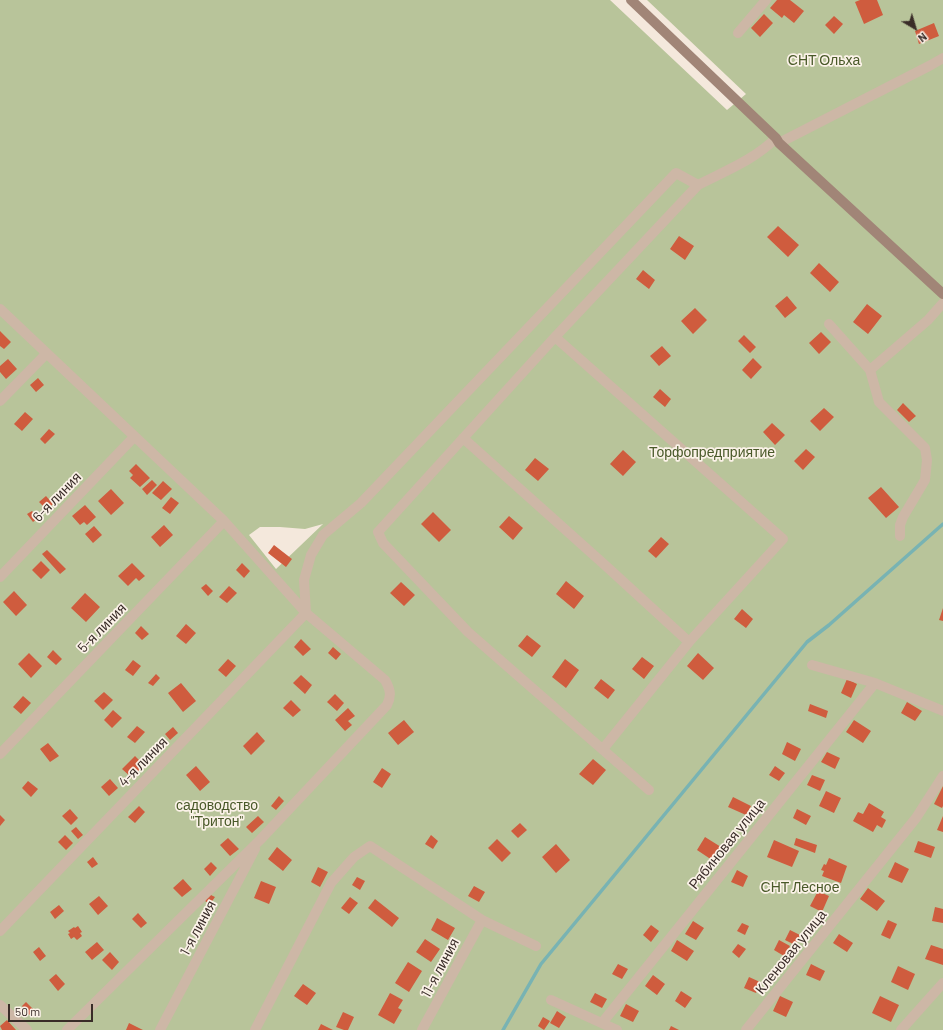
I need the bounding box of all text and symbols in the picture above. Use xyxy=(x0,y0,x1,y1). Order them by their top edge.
north arrow xyxy=(895,8,935,48)
text: N xyxy=(916,30,930,45)
park label: СНТ Ольха xyxy=(788,52,860,68)
park label: Торфопредприятие xyxy=(649,444,775,460)
street label: 6-я линия xyxy=(29,469,85,525)
street label: 5-я линия xyxy=(74,600,130,656)
street label: 4-я линия xyxy=(115,734,171,790)
street label: Рябиновая улица xyxy=(685,795,769,893)
park label: садоводство "Тритон" xyxy=(176,797,258,830)
park label: СНТ Лесное xyxy=(761,879,839,895)
street label: 1-я линия xyxy=(177,898,219,958)
street label: Кленовая улица xyxy=(752,906,830,998)
street label: 11-я линия xyxy=(417,935,463,1001)
scale bar xyxy=(10,996,95,1022)
text: 50 m xyxy=(15,1004,40,1018)

